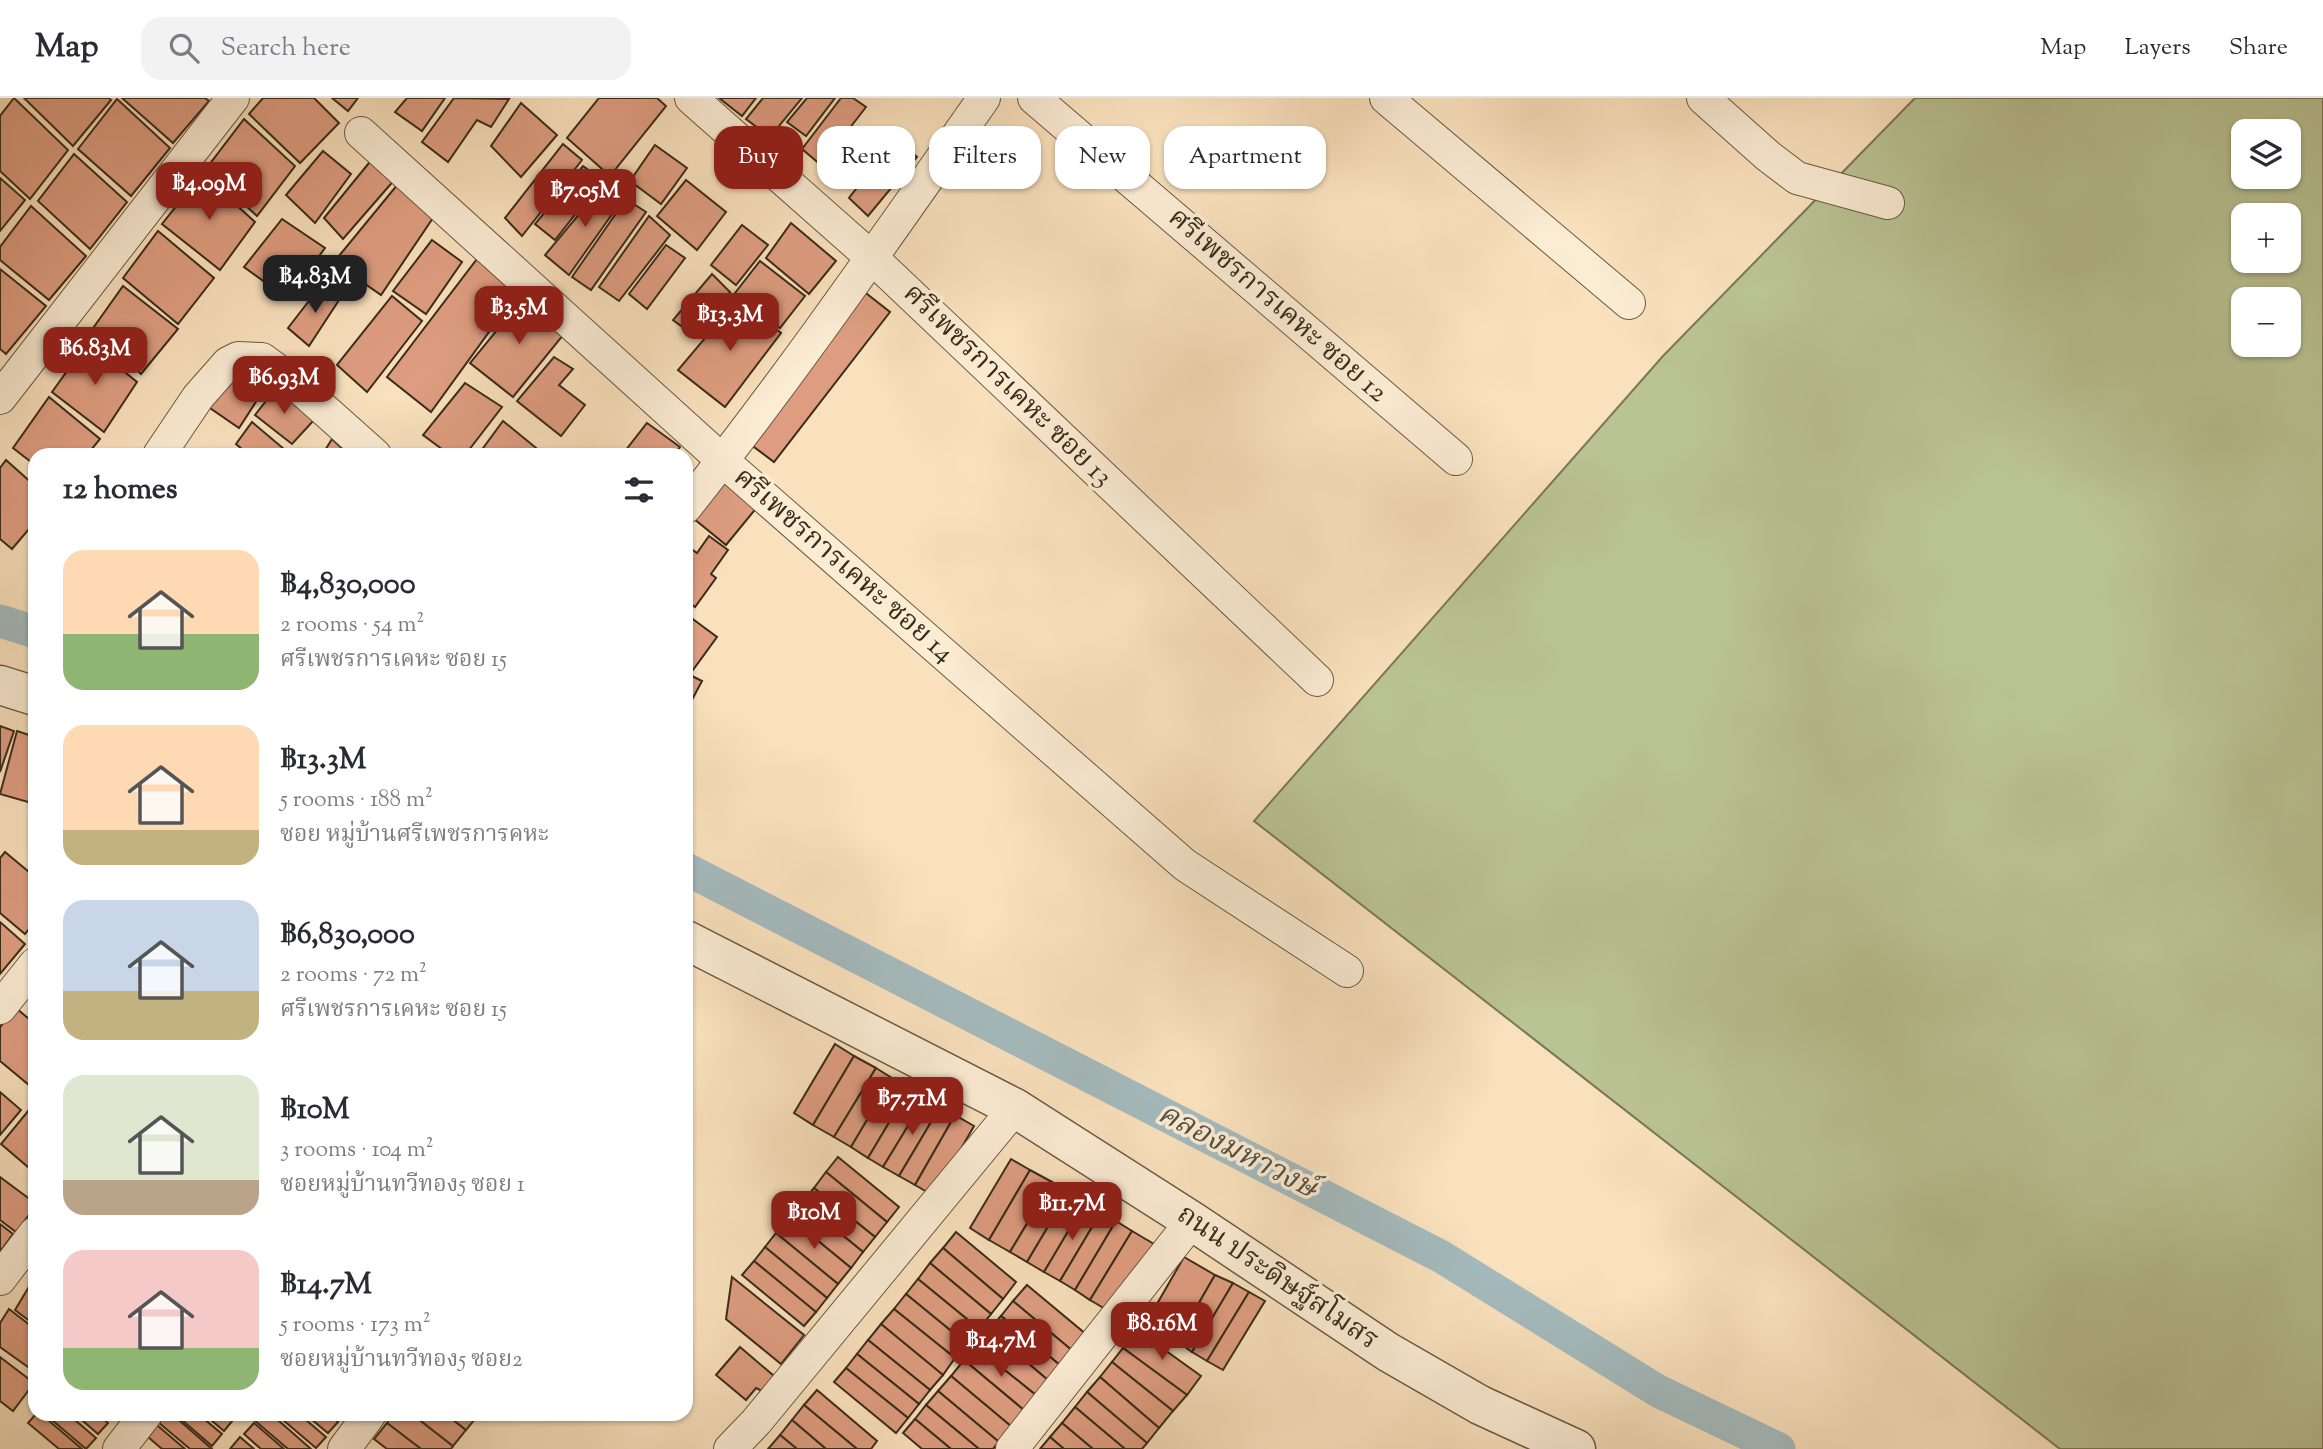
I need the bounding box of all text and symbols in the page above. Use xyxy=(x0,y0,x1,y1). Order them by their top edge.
search box xyxy=(141,17,631,80)
text: Map xyxy=(35,24,99,72)
icon: search xyxy=(165,29,203,67)
text: Search here xyxy=(221,30,351,67)
text: Map xyxy=(2040,31,2086,65)
text: Layers xyxy=(2124,31,2191,65)
text: Share xyxy=(2229,31,2288,65)
map controls xyxy=(2231,119,2301,357)
button: layers xyxy=(2231,119,2301,189)
chip: Buy xyxy=(714,126,803,189)
chip: Rent xyxy=(817,126,915,189)
chip: Filters xyxy=(929,126,1041,189)
chip: New xyxy=(1055,126,1150,189)
chip: Apartment xyxy=(1164,126,1326,189)
pin: ฿4.09M xyxy=(152,162,266,222)
text: ฿4.09M xyxy=(172,168,246,201)
pin: ฿7.05M xyxy=(528,170,642,229)
text: ฿7.05M xyxy=(550,175,620,208)
street label: ศรีเพชรการเคหะ ซอย 12 xyxy=(1158,199,1396,413)
button: + xyxy=(2231,203,2301,273)
pin: ฿4.83M xyxy=(258,256,372,315)
text: ฿4.83M xyxy=(279,261,351,294)
street label: ศรีเพชรการเคหะ ซอย 13 xyxy=(893,275,1121,497)
pin: ฿3.5M xyxy=(470,286,568,346)
button: − xyxy=(2231,287,2301,357)
text: ฿3.5M xyxy=(491,292,547,325)
pin: ฿13.3M xyxy=(673,294,787,353)
text: ฿13.3M xyxy=(697,299,763,332)
pin: ฿6.83M xyxy=(38,328,152,387)
text: ฿6.83M xyxy=(59,333,131,366)
pin: ฿6.93M xyxy=(227,356,341,416)
text: ฿6.93M xyxy=(249,362,319,395)
street label: ศรีเพชรการเคหะ ซอย 14 xyxy=(724,459,962,673)
text: 12 homes xyxy=(63,469,178,512)
icon: filters xyxy=(620,471,658,509)
text: ฿4,830,000 xyxy=(280,564,416,607)
icon: home xyxy=(119,578,203,662)
text: 2 rooms · 54 m² xyxy=(280,609,424,642)
text: ศรีเพชรการเคหะ ซอย 15 xyxy=(280,644,507,677)
text: ฿13.3M xyxy=(280,739,366,782)
icon: home xyxy=(119,753,203,837)
text: 5 rooms · 188 m² xyxy=(280,784,433,817)
text: ซอย หมู่บ้านศรีเพชรการคหะ xyxy=(280,819,549,852)
text: ฿6,830,000 xyxy=(280,914,415,957)
icon: home xyxy=(119,928,203,1012)
text: 2 rooms · 72 m² xyxy=(280,959,427,992)
text: ศรีเพชรการเคหะ ซอย 15 xyxy=(280,994,507,1027)
pin: ฿7.71M xyxy=(855,1077,969,1137)
text: ฿7.71M xyxy=(877,1083,947,1116)
text: ฿10M xyxy=(280,1089,350,1132)
water label: คลองมหาวงษ์ xyxy=(1150,1093,1329,1213)
icon: home xyxy=(119,1103,203,1187)
text: 3 rooms · 104 m² xyxy=(280,1134,434,1167)
text: ซอยหมู่บ้านทวีทอง5 ซอย 1 xyxy=(280,1169,525,1202)
pin: ฿11.7M xyxy=(1015,1182,1129,1242)
text: ฿11.7M xyxy=(1039,1188,1105,1221)
pin: ฿10M xyxy=(773,1192,855,1251)
street label: ถนน ประดิษฐ์สโมสร xyxy=(1168,1194,1387,1360)
text: ฿10M xyxy=(787,1197,841,1230)
text: ฿14.7M xyxy=(280,1264,372,1307)
icon: home xyxy=(119,1278,203,1362)
pin: ฿8.16M xyxy=(1105,1302,1219,1362)
text: ฿8.16M xyxy=(1127,1308,1197,1341)
text: 5 rooms · 173 m² xyxy=(280,1309,431,1342)
pin: ฿14.7M xyxy=(944,1320,1058,1379)
text: ฿14.7M xyxy=(966,1325,1036,1358)
text: ซอยหมู่บ้านทวีทอง5 ซอย2 xyxy=(280,1344,523,1377)

